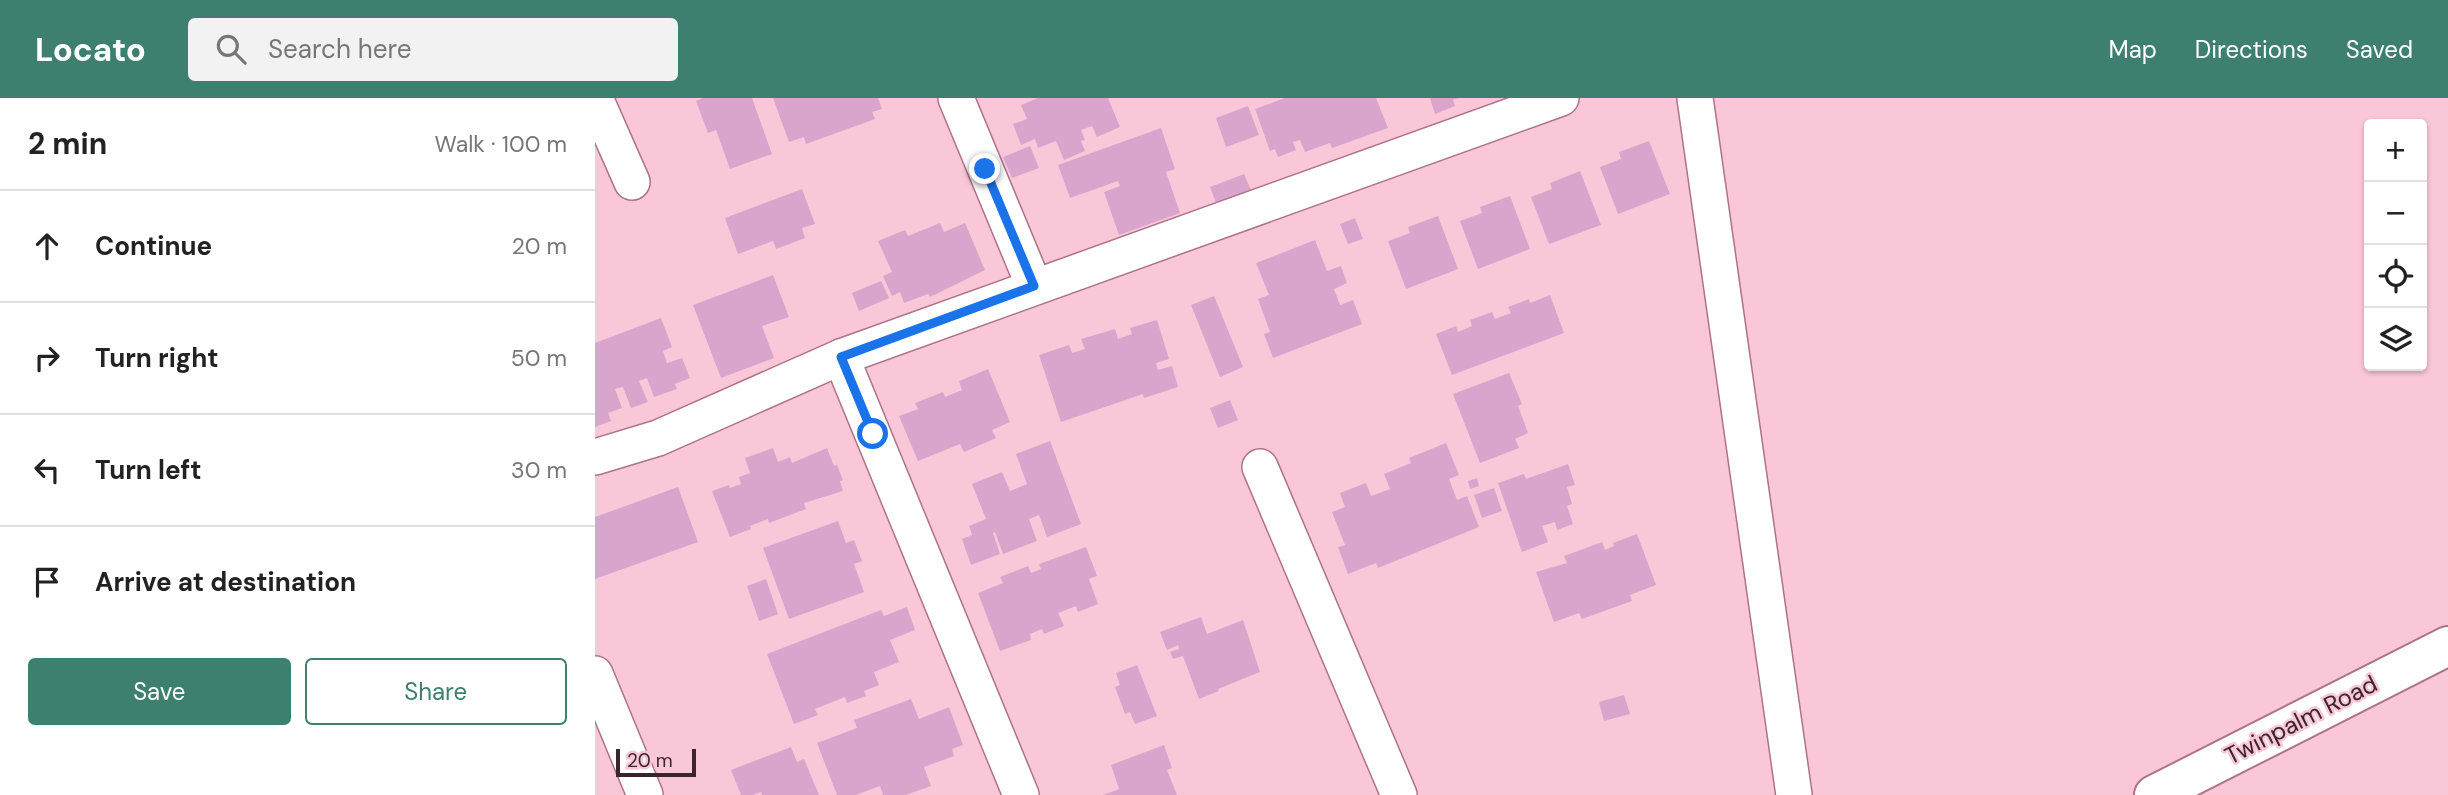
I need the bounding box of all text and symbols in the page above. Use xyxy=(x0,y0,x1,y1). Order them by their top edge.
search box xyxy=(188,18,678,81)
text: Locato xyxy=(35,28,146,71)
icon: search xyxy=(212,30,250,68)
text: Search here xyxy=(268,32,411,66)
text: Map xyxy=(2109,34,2157,65)
text: Directions xyxy=(2195,34,2308,65)
text: Saved xyxy=(2346,34,2413,65)
map controls xyxy=(2364,119,2427,371)
button: + xyxy=(2364,119,2427,182)
text: 2 min xyxy=(28,124,107,163)
text: Walk · 100 m xyxy=(435,129,567,159)
route end xyxy=(969,153,1000,184)
button: − xyxy=(2364,182,2427,245)
icon: ahead xyxy=(28,227,66,265)
text: Continue xyxy=(95,229,212,263)
text: 20 m xyxy=(512,231,567,261)
button: locate xyxy=(2364,245,2427,308)
button: layers xyxy=(2364,308,2427,371)
icon: right xyxy=(28,339,66,377)
text: Turn right xyxy=(95,341,219,375)
text: 50 m xyxy=(511,343,567,373)
route start xyxy=(857,418,888,449)
icon: left xyxy=(28,451,66,489)
text: Turn left xyxy=(95,453,202,487)
text: 30 m xyxy=(511,455,567,485)
icon: arrive xyxy=(28,563,66,601)
text: Arrive at destination xyxy=(95,565,356,599)
button: Save xyxy=(28,658,291,725)
button: Share xyxy=(305,658,567,725)
street label: Twinpalm Road xyxy=(2219,668,2382,771)
scale bar xyxy=(616,746,697,778)
text: 20 m xyxy=(627,748,673,773)

